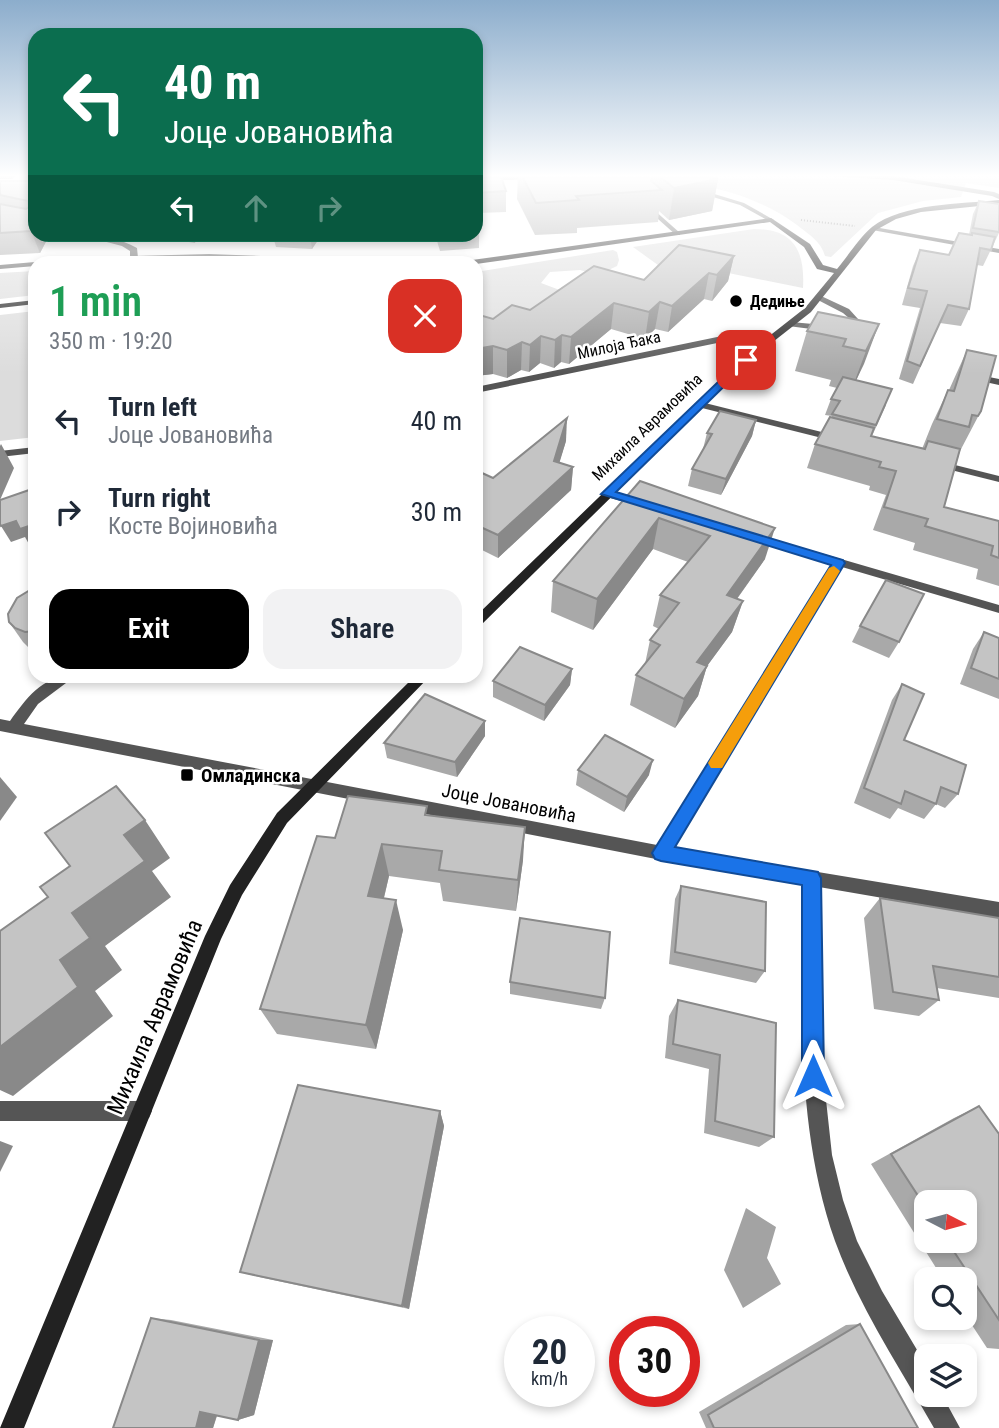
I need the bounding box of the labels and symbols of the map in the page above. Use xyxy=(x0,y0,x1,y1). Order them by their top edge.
place label: Дедиње xyxy=(750,292,805,311)
marker: Дедиње xyxy=(728,293,744,309)
street label: Милоја Ђака xyxy=(576,327,662,363)
pin xyxy=(716,330,776,390)
street label: Михаила Аврамовића xyxy=(588,370,706,484)
place label: Омладинска xyxy=(201,764,300,787)
marker: Омладинска xyxy=(179,767,195,783)
street label: Јоце Јовановића xyxy=(440,779,578,827)
street label: Михаила Аврамовића xyxy=(102,915,208,1119)
position arrow xyxy=(776,1039,850,1113)
north arrow xyxy=(914,1190,976,1253)
speed limit sign: 30 xyxy=(609,1316,700,1407)

